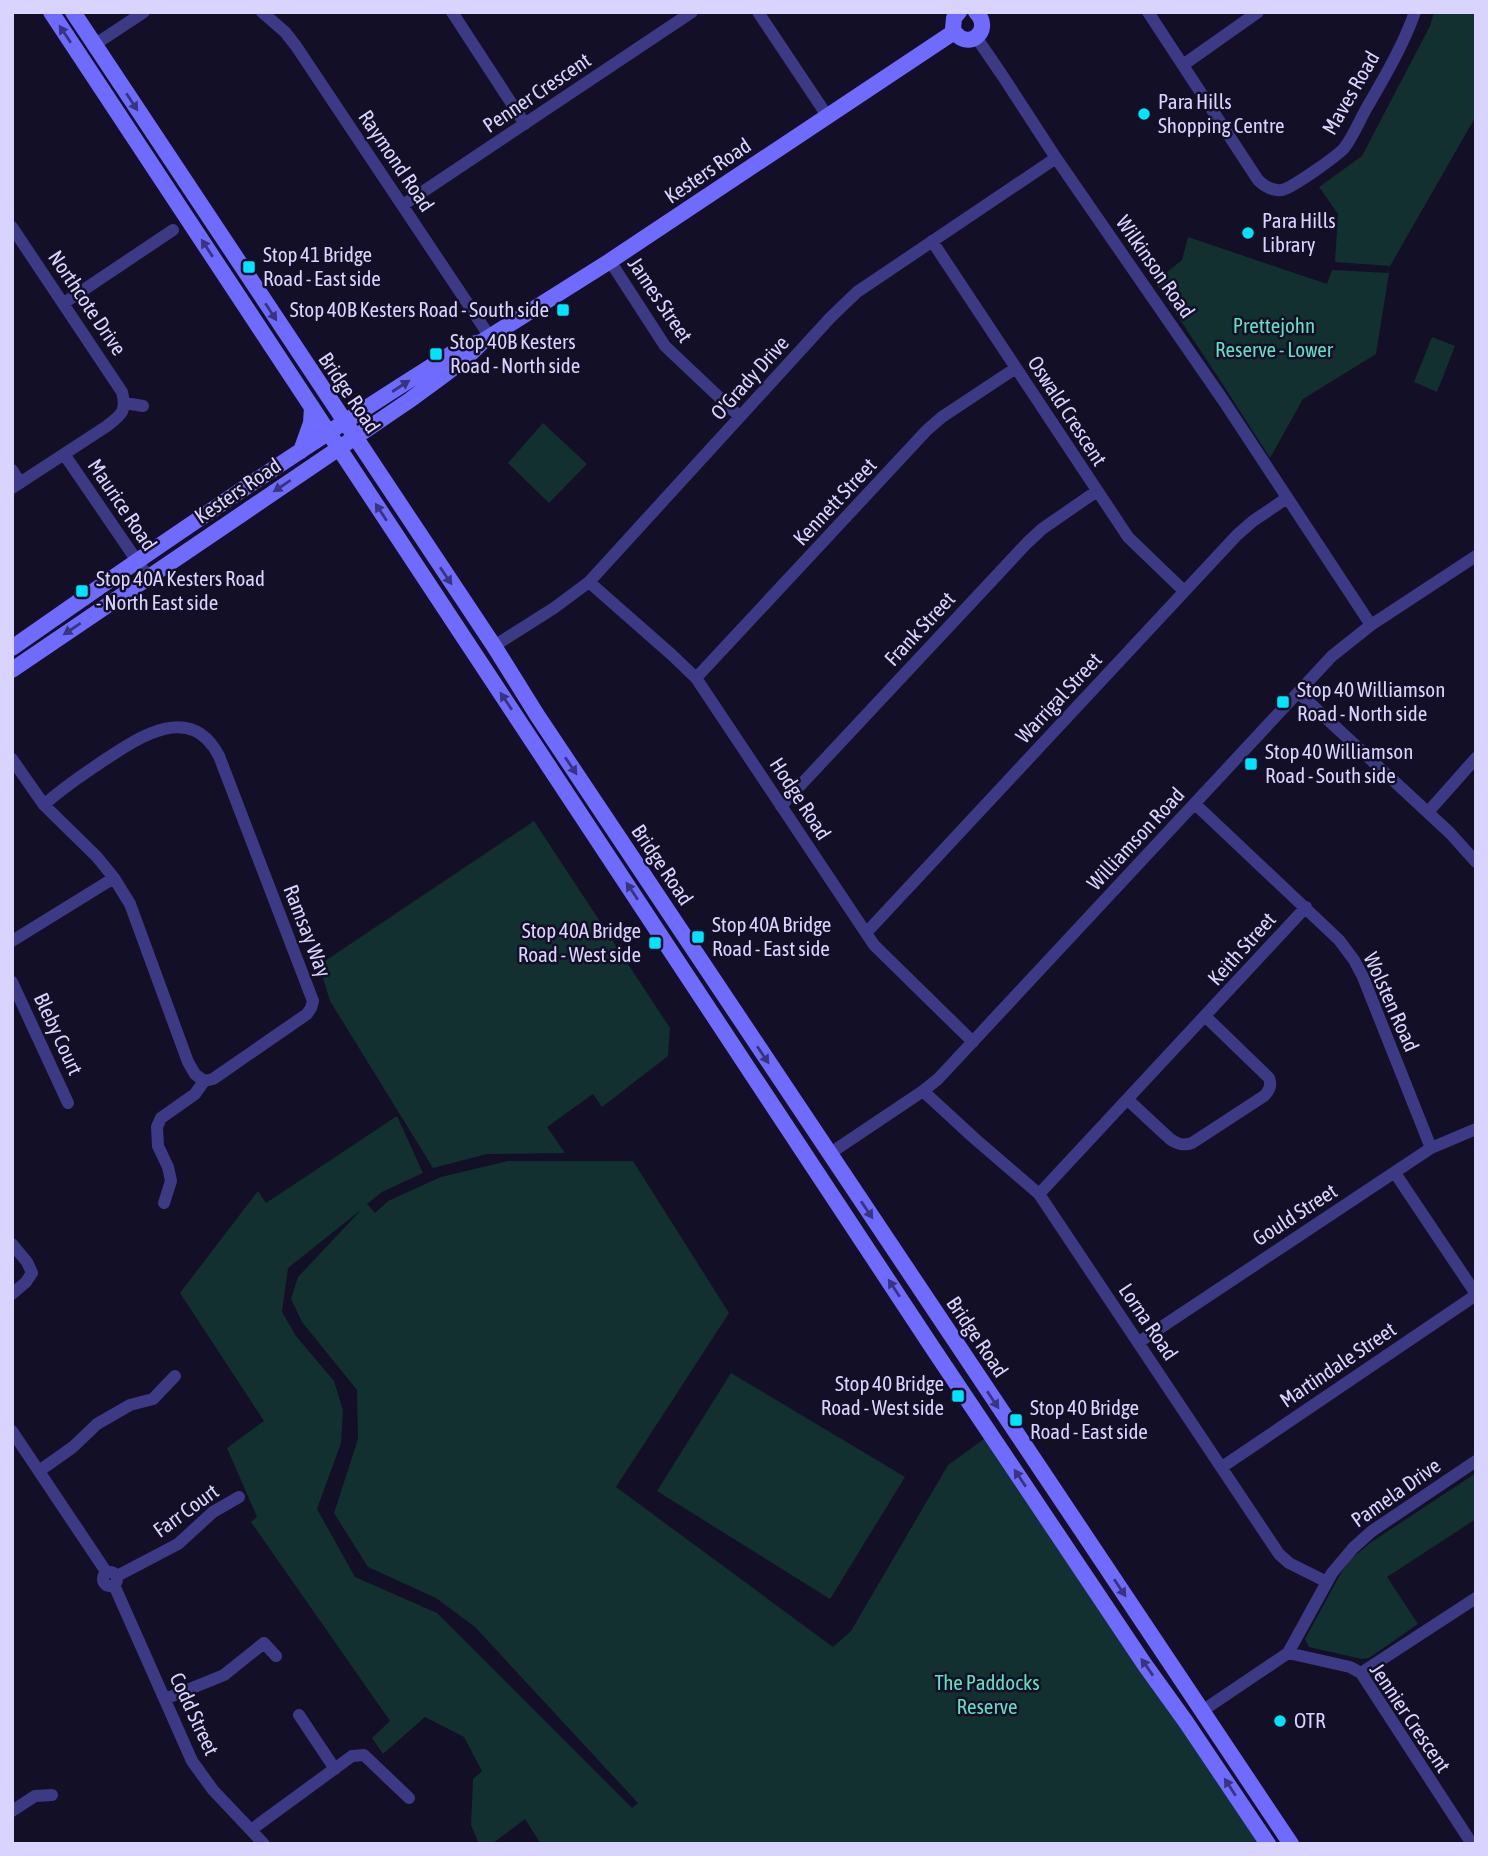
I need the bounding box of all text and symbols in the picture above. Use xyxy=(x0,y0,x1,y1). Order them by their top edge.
one-way arrow xyxy=(59,24,72,44)
street label: Penner Crescent xyxy=(478,47,595,137)
street label: Maves Road xyxy=(1317,47,1384,138)
place label: Para Hills Shopping Centre xyxy=(1158,89,1285,137)
one-way arrow xyxy=(125,93,139,111)
street label: Raymond Road xyxy=(354,105,439,216)
marker: Para Hills Shopping Centre xyxy=(1136,106,1152,122)
street label: Kesters Road xyxy=(660,133,755,208)
place label: Para Hills Library xyxy=(1262,208,1336,256)
street label: Wilkinson Road xyxy=(1112,211,1200,322)
marker: Para Hills Library xyxy=(1240,225,1256,241)
one-way arrow xyxy=(201,239,214,258)
place label: Stop 41 Bridge Road - East side xyxy=(263,242,381,290)
street label: Northcote Drive xyxy=(44,246,132,359)
street label: James Street xyxy=(624,252,698,347)
marker: Stop 41 Bridge Road - East side xyxy=(241,259,257,275)
place label: Stop 40B Kesters Road - South side xyxy=(290,297,549,321)
marker: Stop 40B Kesters Road - South side xyxy=(555,302,571,318)
one-way arrow xyxy=(264,303,277,322)
park label: Prettejohn Reserve - Lower xyxy=(1215,313,1334,361)
place label: Stop 40B Kesters Road - North side xyxy=(450,329,580,377)
street label: O'Grady Drive xyxy=(705,330,793,424)
marker: Stop 40B Kesters Road - North side xyxy=(428,346,444,362)
street label: Bridge Road xyxy=(314,348,386,437)
street label: Oswald Crescent xyxy=(1023,351,1112,470)
one-way arrow xyxy=(391,379,411,392)
street label: Kesters Road xyxy=(190,453,285,528)
street label: Kennett Street xyxy=(788,453,881,550)
street label: Maurice Road xyxy=(83,454,162,555)
one-way arrow xyxy=(273,479,291,493)
one-way arrow xyxy=(375,502,388,521)
place label: Stop 40A Kesters Road - North East side xyxy=(96,566,265,614)
one-way arrow xyxy=(439,566,452,585)
marker: Stop 40A Kesters Road - North East side xyxy=(74,583,90,599)
street label: Frank Street xyxy=(879,587,959,670)
one-way arrow xyxy=(62,623,82,636)
street label: Warrigal Street xyxy=(1010,647,1106,747)
place label: Stop 40 Williamson Road - North side xyxy=(1297,677,1445,725)
one-way arrow xyxy=(500,692,513,711)
marker: Stop 40 Williamson Road - North side xyxy=(1275,694,1291,710)
place label: Stop 40 Williamson Road - South side xyxy=(1265,739,1413,787)
street label: Hodge Road xyxy=(765,753,836,844)
one-way arrow xyxy=(564,756,577,776)
marker: Stop 40 Williamson Road - South side xyxy=(1243,756,1259,772)
street label: Williamson Road xyxy=(1082,782,1189,895)
street label: Bridge Road xyxy=(627,820,699,909)
street label: Ramsay Way xyxy=(279,881,337,981)
one-way arrow xyxy=(625,882,639,900)
street label: Keith Street xyxy=(1202,907,1280,990)
place label: Stop 40A Bridge Road - East side xyxy=(712,912,831,960)
place label: Stop 40A Bridge Road - West side xyxy=(518,918,641,966)
marker: Stop 40A Bridge Road - East side xyxy=(690,929,706,945)
marker: Stop 40A Bridge Road - West side xyxy=(647,935,663,951)
street label: Wolsten Road xyxy=(1359,948,1424,1055)
street label: Bleby Court xyxy=(30,989,88,1078)
one-way arrow xyxy=(756,1046,770,1064)
street label: Gould Street xyxy=(1248,1178,1341,1250)
one-way arrow xyxy=(860,1201,873,1220)
one-way arrow xyxy=(887,1279,900,1298)
street label: Lorna Road xyxy=(1115,1279,1183,1364)
street label: Bridge Road xyxy=(942,1292,1014,1381)
street label: Martindale Street xyxy=(1275,1317,1400,1412)
place label: Stop 40 Bridge Road - West side xyxy=(821,1371,944,1419)
marker: Stop 40 Bridge Road - West side xyxy=(950,1388,966,1404)
one-way arrow xyxy=(986,1390,999,1409)
place label: Stop 40 Bridge Road - East side xyxy=(1030,1395,1148,1443)
marker: Stop 40 Bridge Road - East side xyxy=(1008,1412,1024,1428)
street label: Pamela Drive xyxy=(1346,1453,1445,1532)
one-way arrow xyxy=(1014,1468,1027,1487)
street label: Farr Court xyxy=(148,1479,223,1542)
one-way arrow xyxy=(1113,1579,1126,1598)
one-way arrow xyxy=(1140,1658,1154,1676)
street label: Jennier Crescent xyxy=(1366,1658,1456,1776)
street label: Codd Street xyxy=(165,1669,224,1759)
park label: The Paddocks Reserve xyxy=(934,1670,1040,1718)
place label: OTR xyxy=(1294,1708,1326,1732)
marker: OTR xyxy=(1272,1713,1288,1729)
one-way arrow xyxy=(1223,1778,1237,1796)

